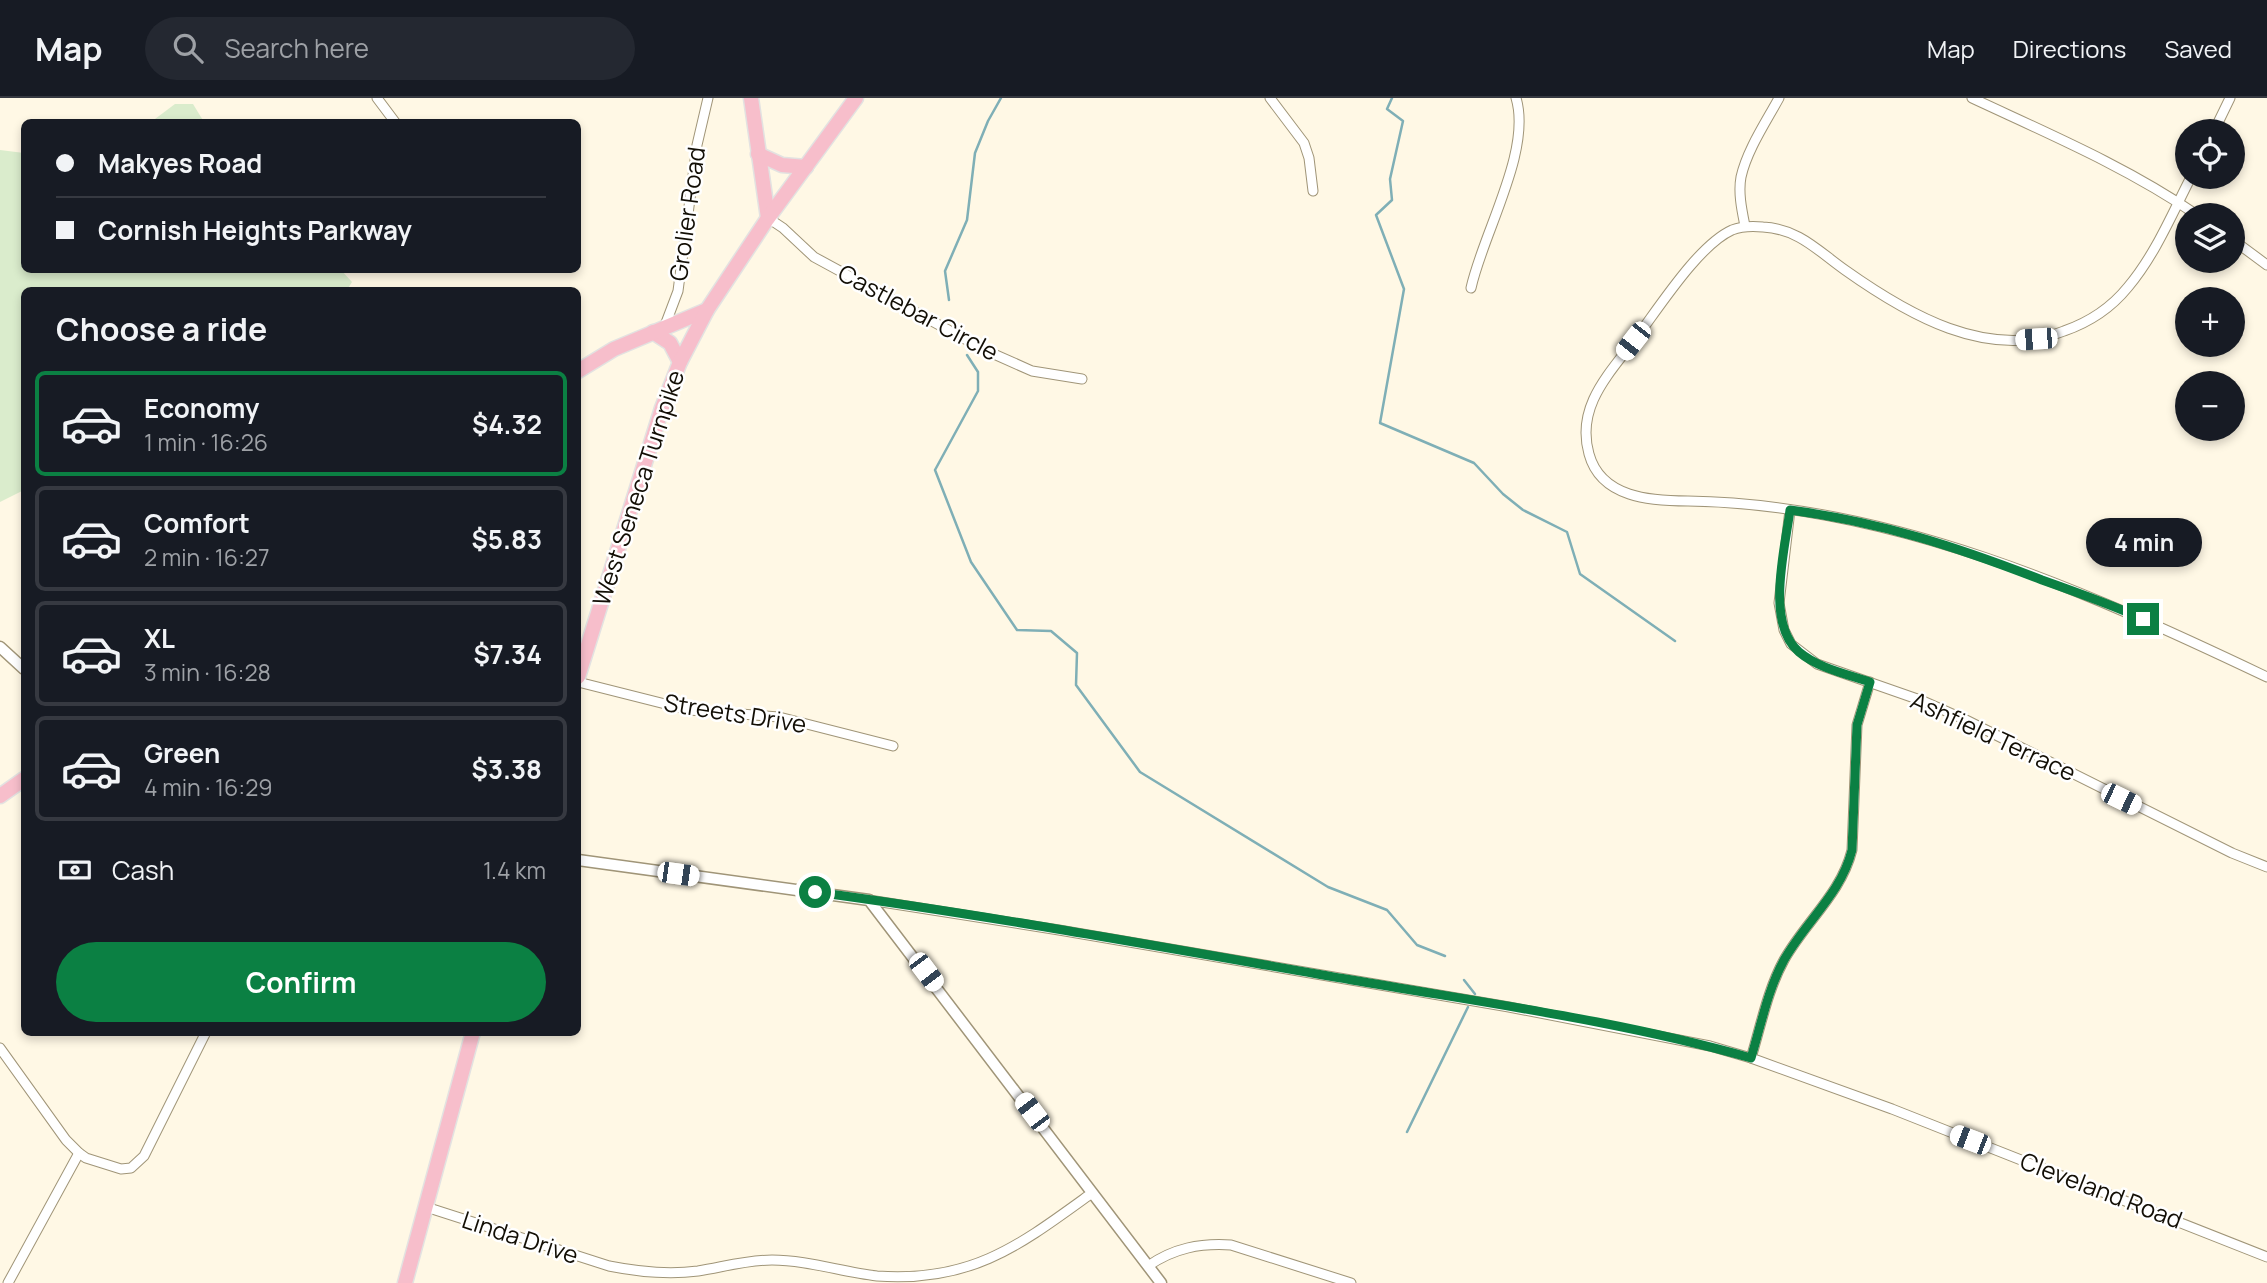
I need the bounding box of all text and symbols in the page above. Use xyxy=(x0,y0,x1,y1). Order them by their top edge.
search box xyxy=(145,17,635,80)
text: Map xyxy=(35,26,103,71)
icon: search xyxy=(169,29,207,67)
text: Search here xyxy=(225,30,369,66)
text: Map xyxy=(1927,32,1975,65)
text: Directions xyxy=(2013,32,2126,65)
text: Saved xyxy=(2164,32,2232,65)
map controls xyxy=(2175,119,2245,441)
button: locate xyxy=(2175,119,2245,189)
text: Makyes Road xyxy=(98,145,262,181)
street label: Grolier Road xyxy=(661,145,712,283)
button: layers xyxy=(2175,203,2245,273)
text: Cornish Heights Parkway xyxy=(98,212,412,248)
street label: Castlebar Circle xyxy=(833,256,1005,368)
button: + xyxy=(2175,287,2245,357)
text: Choose a ride xyxy=(56,307,267,351)
car xyxy=(1612,318,1655,364)
car xyxy=(2015,327,2058,351)
street label: West Seneca Turnpike xyxy=(584,366,691,610)
button: − xyxy=(2175,371,2245,441)
text: Economy xyxy=(144,390,259,426)
icon: car xyxy=(60,392,123,455)
text: $4.32 xyxy=(472,406,542,442)
text: 1 min · 16:26 xyxy=(144,426,268,458)
text: Comfort xyxy=(144,505,250,541)
icon: car xyxy=(60,507,123,570)
callout: 4 min xyxy=(2085,518,2201,566)
text: $5.83 xyxy=(472,521,542,557)
text: 4 min xyxy=(2114,526,2174,558)
text: 2 min · 16:27 xyxy=(144,541,269,573)
route end xyxy=(2127,603,2159,635)
text: XL xyxy=(144,620,175,656)
icon: car xyxy=(60,622,123,685)
text: $7.34 xyxy=(473,636,542,672)
text: 3 min · 16:28 xyxy=(144,656,271,688)
street label: Ashfield Terrace xyxy=(1906,683,2082,788)
street label: Streets Drive xyxy=(662,685,809,740)
text: Green xyxy=(144,735,220,771)
icon: car xyxy=(60,737,123,800)
text: $3.38 xyxy=(472,751,542,787)
text: 4 min · 16:29 xyxy=(144,771,273,803)
car xyxy=(2098,780,2145,818)
icon: cash xyxy=(56,851,94,889)
text: Cash xyxy=(112,852,174,888)
text: 1.4 km xyxy=(483,854,546,886)
car xyxy=(656,861,701,887)
route start xyxy=(799,876,831,908)
button: Confirm xyxy=(56,942,546,1022)
car xyxy=(905,949,948,995)
car xyxy=(1011,1089,1054,1135)
car xyxy=(1947,1123,1994,1157)
street label: Cleveland Road xyxy=(2016,1144,2187,1236)
street label: Linda Drive xyxy=(458,1202,583,1271)

